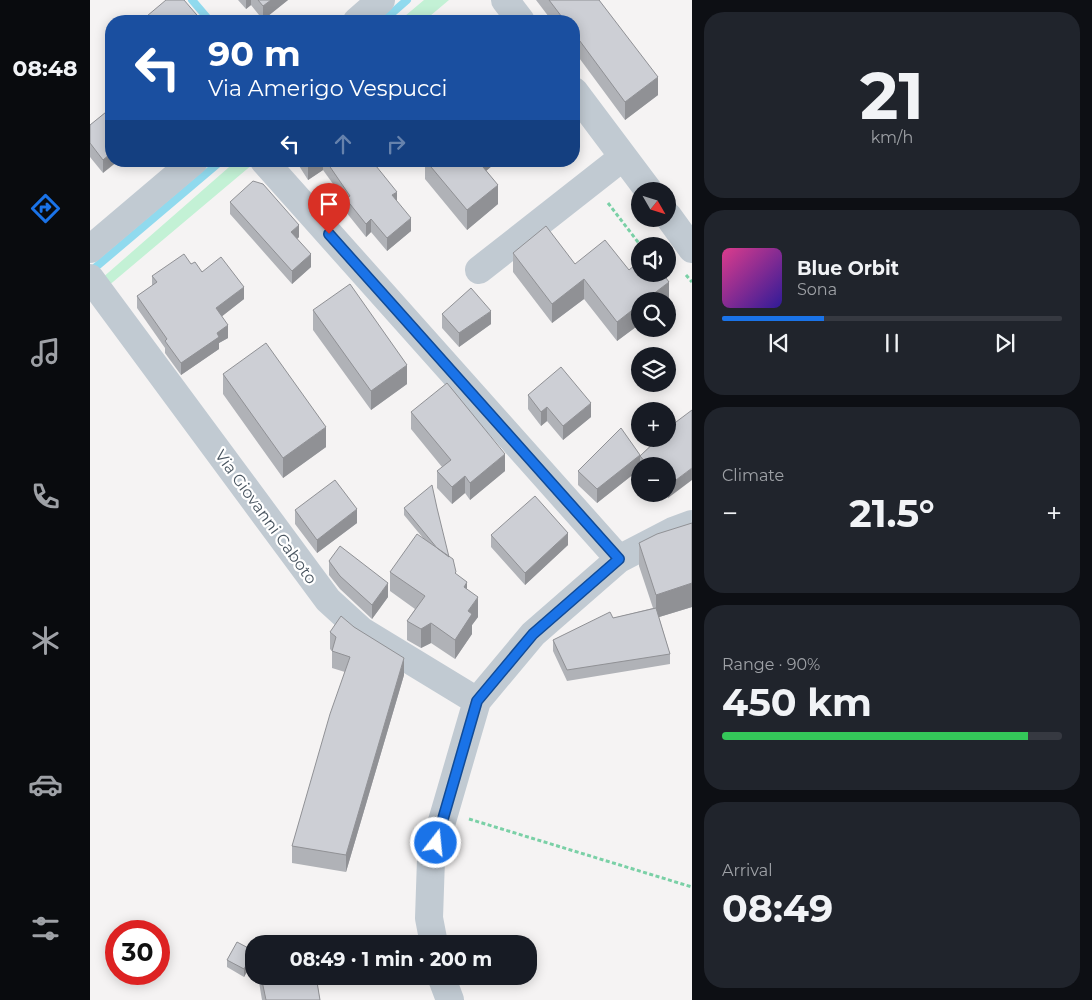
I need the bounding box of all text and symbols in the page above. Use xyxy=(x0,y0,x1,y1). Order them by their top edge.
text: 90 m xyxy=(208,32,301,75)
icon: left xyxy=(125,35,190,100)
text: 08:48 xyxy=(12,55,78,82)
text: 21 xyxy=(860,56,924,135)
text: Via Amerigo Vespucci xyxy=(208,75,447,102)
text: km/h xyxy=(871,128,913,147)
icon: left xyxy=(276,130,304,158)
icon: ahead xyxy=(329,130,357,158)
icon: right xyxy=(382,130,410,158)
north arrow xyxy=(631,182,676,228)
map controls xyxy=(631,182,676,502)
pin xyxy=(308,183,350,234)
icon: arrive xyxy=(315,190,343,218)
icon: directions xyxy=(28,191,63,226)
button: sound xyxy=(631,237,676,282)
text: Blue Orbit xyxy=(797,257,899,280)
text: Sona xyxy=(797,280,837,299)
button: search xyxy=(631,292,676,337)
icon: previous xyxy=(765,329,793,357)
icon: pause xyxy=(878,329,906,357)
icon: next xyxy=(991,329,1019,357)
icon: music xyxy=(28,335,63,370)
button: layers xyxy=(631,347,676,392)
button: + xyxy=(631,402,676,447)
street label: Via Giovanni Caboto xyxy=(211,446,321,588)
button: − xyxy=(631,457,676,502)
text: Climate xyxy=(722,466,784,485)
icon: phone xyxy=(28,479,63,514)
text: 21.5° xyxy=(849,490,935,537)
text: − xyxy=(722,496,738,530)
text: + xyxy=(1046,496,1062,530)
icon: climate xyxy=(28,623,63,658)
text: Range · 90% xyxy=(722,655,820,674)
text: 450 km xyxy=(722,679,872,726)
icon: car xyxy=(28,767,63,802)
position arrow xyxy=(409,816,461,868)
text: Arrival xyxy=(722,861,772,880)
text: 08:49 xyxy=(722,885,833,932)
icon: filters xyxy=(28,911,63,946)
speed limit sign: 30 xyxy=(105,920,170,985)
text: 08:49 · 1 min · 200 m xyxy=(290,948,492,971)

